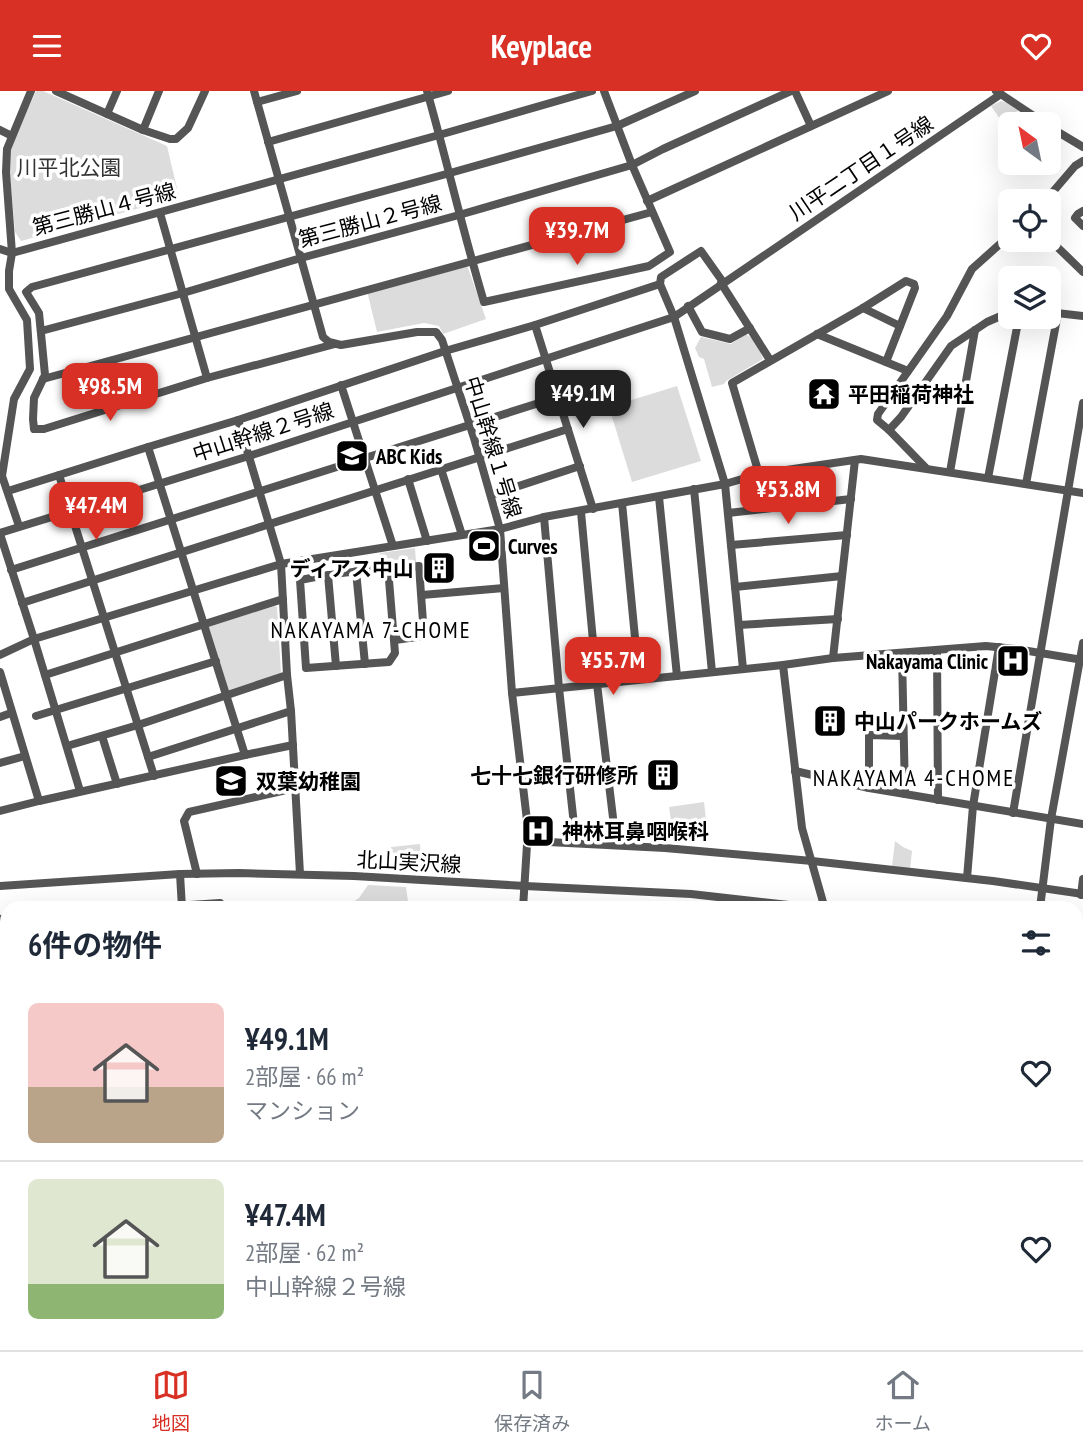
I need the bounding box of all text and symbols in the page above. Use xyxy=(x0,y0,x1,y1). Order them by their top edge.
text: Keyplace xyxy=(491,25,592,67)
icon: menu xyxy=(28,27,66,65)
icon: heart xyxy=(1017,27,1055,65)
street label: 川平二丁目１号線 xyxy=(784,110,938,226)
north arrow xyxy=(998,112,1060,175)
map controls xyxy=(998,112,1061,329)
park label: 川平北公園 xyxy=(17,154,122,181)
street label: 第三勝山４号線 xyxy=(30,177,178,241)
street label: 第三勝山２号線 xyxy=(296,189,444,253)
button: locate xyxy=(998,189,1061,252)
pin: ¥39.7M xyxy=(520,207,634,267)
text: ¥39.7M xyxy=(545,215,609,244)
button: layers xyxy=(998,266,1061,329)
pin: ¥98.5M xyxy=(53,363,167,423)
text: ¥98.5M xyxy=(78,371,142,400)
pin: ¥49.1M xyxy=(526,371,640,430)
street label: 中山幹線１号線 xyxy=(459,373,527,521)
temple icon: 平田稲荷神社 xyxy=(805,375,843,413)
text: ¥49.1M xyxy=(551,378,615,407)
place label: 平田稲荷神社 xyxy=(848,381,974,408)
street label: 中山幹線２号線 xyxy=(189,396,337,468)
school or university icon: ABC Kids xyxy=(333,437,371,475)
place label: ABC Kids xyxy=(375,443,442,470)
pin: ¥53.8M xyxy=(731,467,845,526)
text: ¥53.8M xyxy=(756,474,820,503)
pin: ¥47.4M xyxy=(39,483,153,542)
text: ¥47.4M xyxy=(65,490,127,519)
sports icon: Curves xyxy=(465,527,503,565)
place label: Curves xyxy=(508,533,558,560)
building icon: ディアス中山 xyxy=(420,549,458,587)
place label: ディアス中山 xyxy=(289,555,414,582)
district label: NAKAYAMA 7-CHOME xyxy=(270,615,472,644)
pin: ¥55.7M xyxy=(556,637,670,697)
hospital icon: Nakayama Clinic xyxy=(994,642,1032,680)
text: ¥55.7M xyxy=(581,645,645,674)
place label: Nakayama Clinic xyxy=(866,648,989,675)
building icon: 中山パークホームズ xyxy=(811,702,849,740)
place label: 中山パークホームズ xyxy=(854,708,1042,735)
building icon: 七十七銀行研修所 xyxy=(644,756,682,794)
school or university icon: 双葉幼稚園 xyxy=(212,762,250,800)
place label: 七十七銀行研修所 xyxy=(470,762,638,789)
district label: NAKAYAMA 4-CHOME xyxy=(813,763,1015,792)
place label: 双葉幼稚園 xyxy=(256,768,361,795)
hospital icon: 神林耳鼻咽喉科 xyxy=(519,812,557,850)
place label: 神林耳鼻咽喉科 xyxy=(562,818,709,845)
street label: 北山実沢線 xyxy=(356,846,462,878)
icon: filters xyxy=(1017,924,1055,962)
text: 6件の物件 xyxy=(28,925,162,964)
text: ¥49.1M xyxy=(245,1019,329,1058)
icon: home xyxy=(84,1031,168,1115)
icon: heart xyxy=(1017,1054,1055,1092)
text: 2部屋 · 66 m² xyxy=(245,1062,364,1091)
text: マンション xyxy=(245,1096,360,1125)
text: ¥47.4M xyxy=(245,1195,326,1234)
icon: home xyxy=(84,1207,168,1291)
icon: heart xyxy=(1017,1230,1055,1268)
text: 2部屋 · 62 m² xyxy=(245,1238,364,1267)
text: 中山幹線２号線 xyxy=(245,1272,406,1301)
tab: 地図 xyxy=(152,1366,190,1435)
tab: 保存済み xyxy=(494,1366,570,1435)
tab: ホーム xyxy=(874,1366,931,1435)

